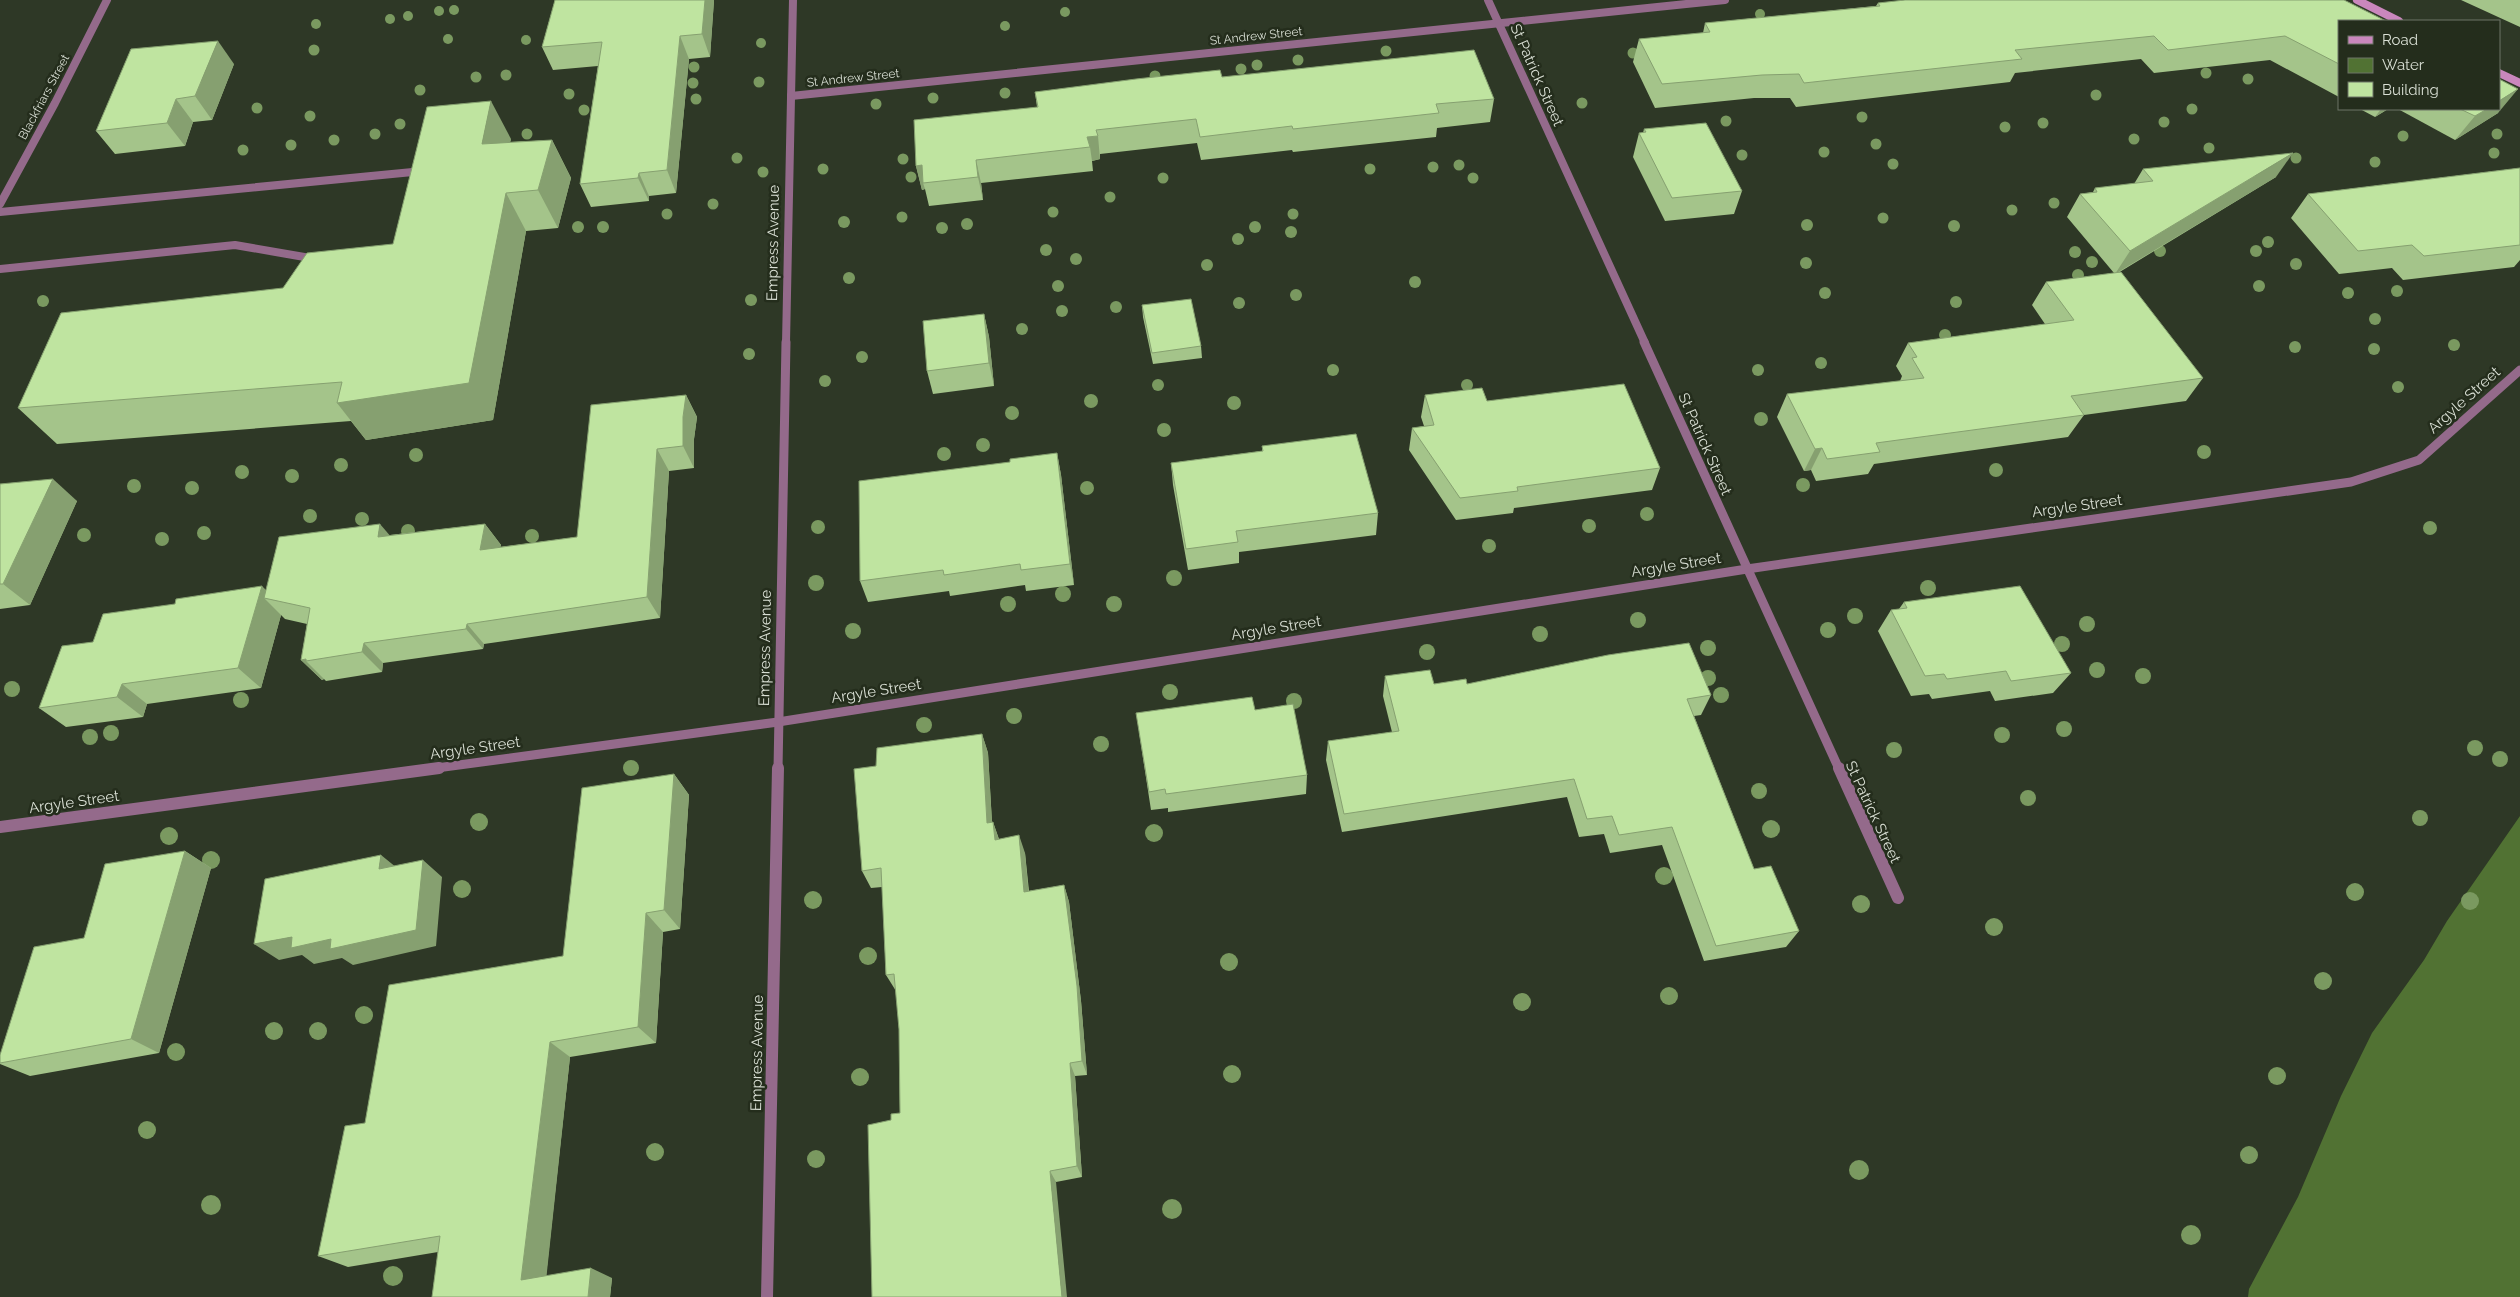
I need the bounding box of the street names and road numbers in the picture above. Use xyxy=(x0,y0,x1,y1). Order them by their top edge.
street label: St Patrick Street xyxy=(1506,21,1568,129)
street label: St Andrew Street xyxy=(1209,24,1303,48)
street label: Blackfriars Street xyxy=(16,52,72,142)
street label: St Andrew Street xyxy=(806,66,900,90)
street label: Empress Avenue xyxy=(763,184,783,301)
street label: Argyle Street xyxy=(2424,363,2504,437)
street label: St Patrick Street xyxy=(1674,390,1736,498)
street label: Argyle Street xyxy=(2031,491,2123,521)
street label: Argyle Street xyxy=(1630,549,1722,581)
street label: Empress Avenue xyxy=(755,589,775,706)
street label: Argyle Street xyxy=(1230,612,1322,644)
street label: Argyle Street xyxy=(830,675,922,707)
street label: Argyle Street xyxy=(429,733,521,763)
street label: St Patrick Street xyxy=(1842,758,1904,866)
street label: Argyle Street xyxy=(28,787,120,817)
street label: Empress Avenue xyxy=(747,994,767,1111)

